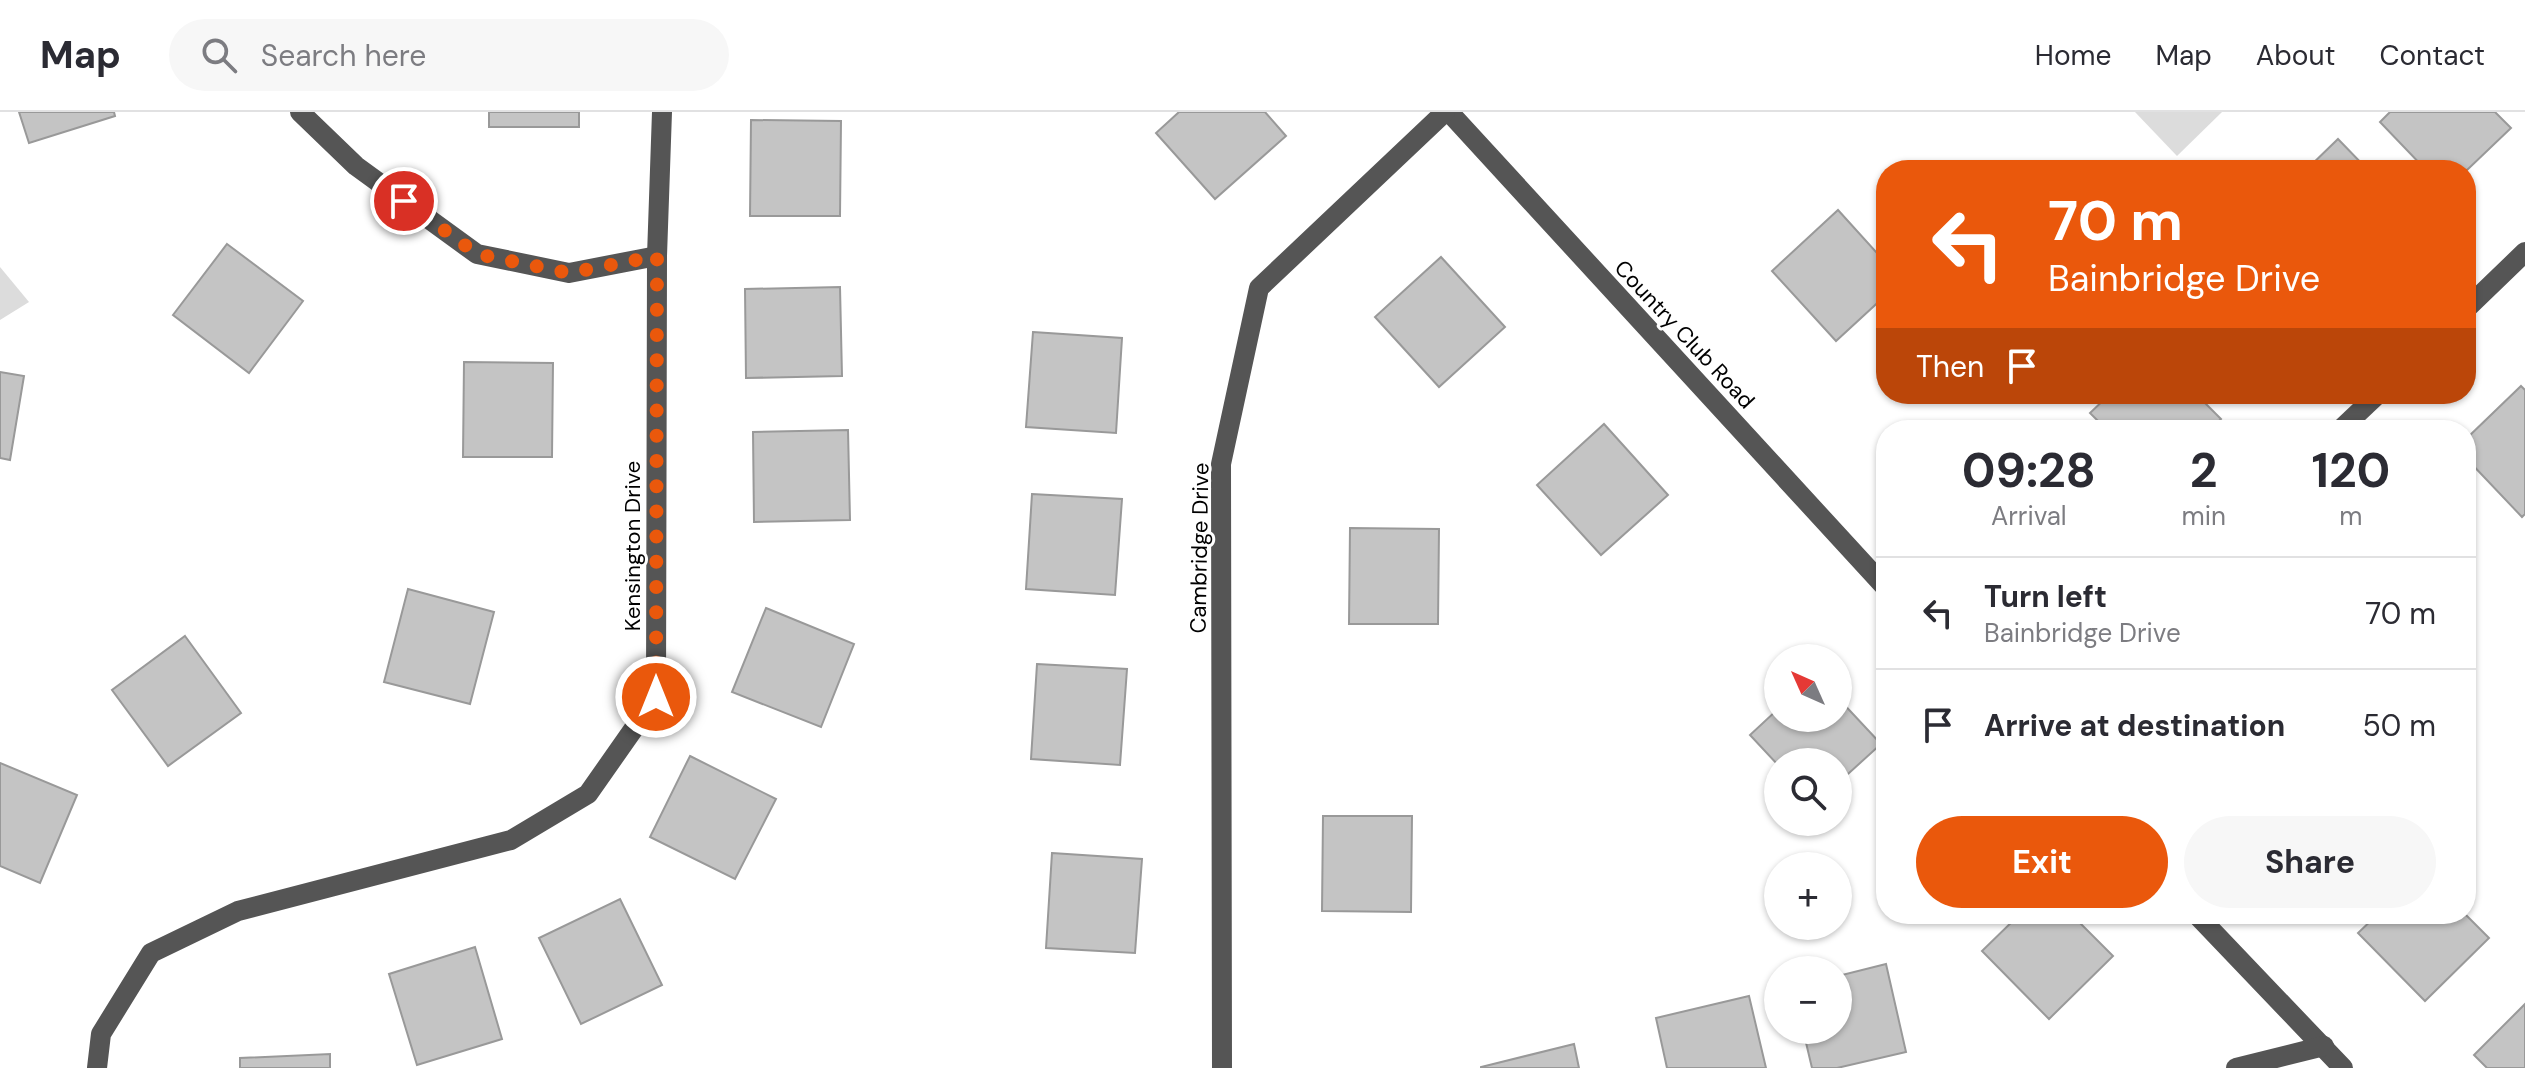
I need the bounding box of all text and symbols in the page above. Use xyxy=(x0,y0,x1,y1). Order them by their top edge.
search box xyxy=(169,19,729,91)
text: Map xyxy=(40,30,121,80)
icon: search xyxy=(197,33,241,77)
text: Search here xyxy=(261,36,426,75)
text: Home xyxy=(2035,37,2111,74)
text: Map xyxy=(2155,37,2212,74)
text: About xyxy=(2256,37,2335,74)
text: Contact xyxy=(2379,37,2485,74)
pin xyxy=(370,167,438,235)
icon: arrive xyxy=(382,179,426,223)
text: 70 m xyxy=(2048,184,2183,257)
icon: left xyxy=(1916,192,2020,296)
street label: Country Club Road xyxy=(1608,254,1761,415)
text: Bainbridge Drive xyxy=(2048,255,2320,302)
icon: arrive xyxy=(2000,344,2044,388)
text: Then xyxy=(1916,347,1984,386)
text: 09:28 xyxy=(1962,439,2096,502)
text: 2 xyxy=(2190,439,2218,502)
text: 120 xyxy=(2312,439,2390,502)
street label: Kensington Drive xyxy=(618,461,647,631)
street label: Cambridge Drive xyxy=(1184,462,1215,634)
text: Arrival xyxy=(1991,499,2067,533)
text: min xyxy=(2182,499,2226,533)
text: m xyxy=(2339,499,2363,533)
text: Turn left xyxy=(1984,577,2107,616)
icon: left xyxy=(1916,591,1960,635)
text: 70 m xyxy=(2365,594,2436,633)
text: Bainbridge Drive xyxy=(1984,616,2181,650)
north arrow xyxy=(1764,644,1852,732)
map controls xyxy=(1764,644,1852,1044)
position arrow xyxy=(614,655,698,739)
icon: arrive xyxy=(1916,703,1960,747)
text: Arrive at destination xyxy=(1984,706,2285,745)
text: 50 m xyxy=(2362,706,2436,745)
button: search xyxy=(1764,748,1852,836)
button: Exit xyxy=(1916,816,2168,908)
button: Share xyxy=(2184,816,2436,908)
button: + xyxy=(1764,852,1852,940)
button: − xyxy=(1764,956,1852,1044)

